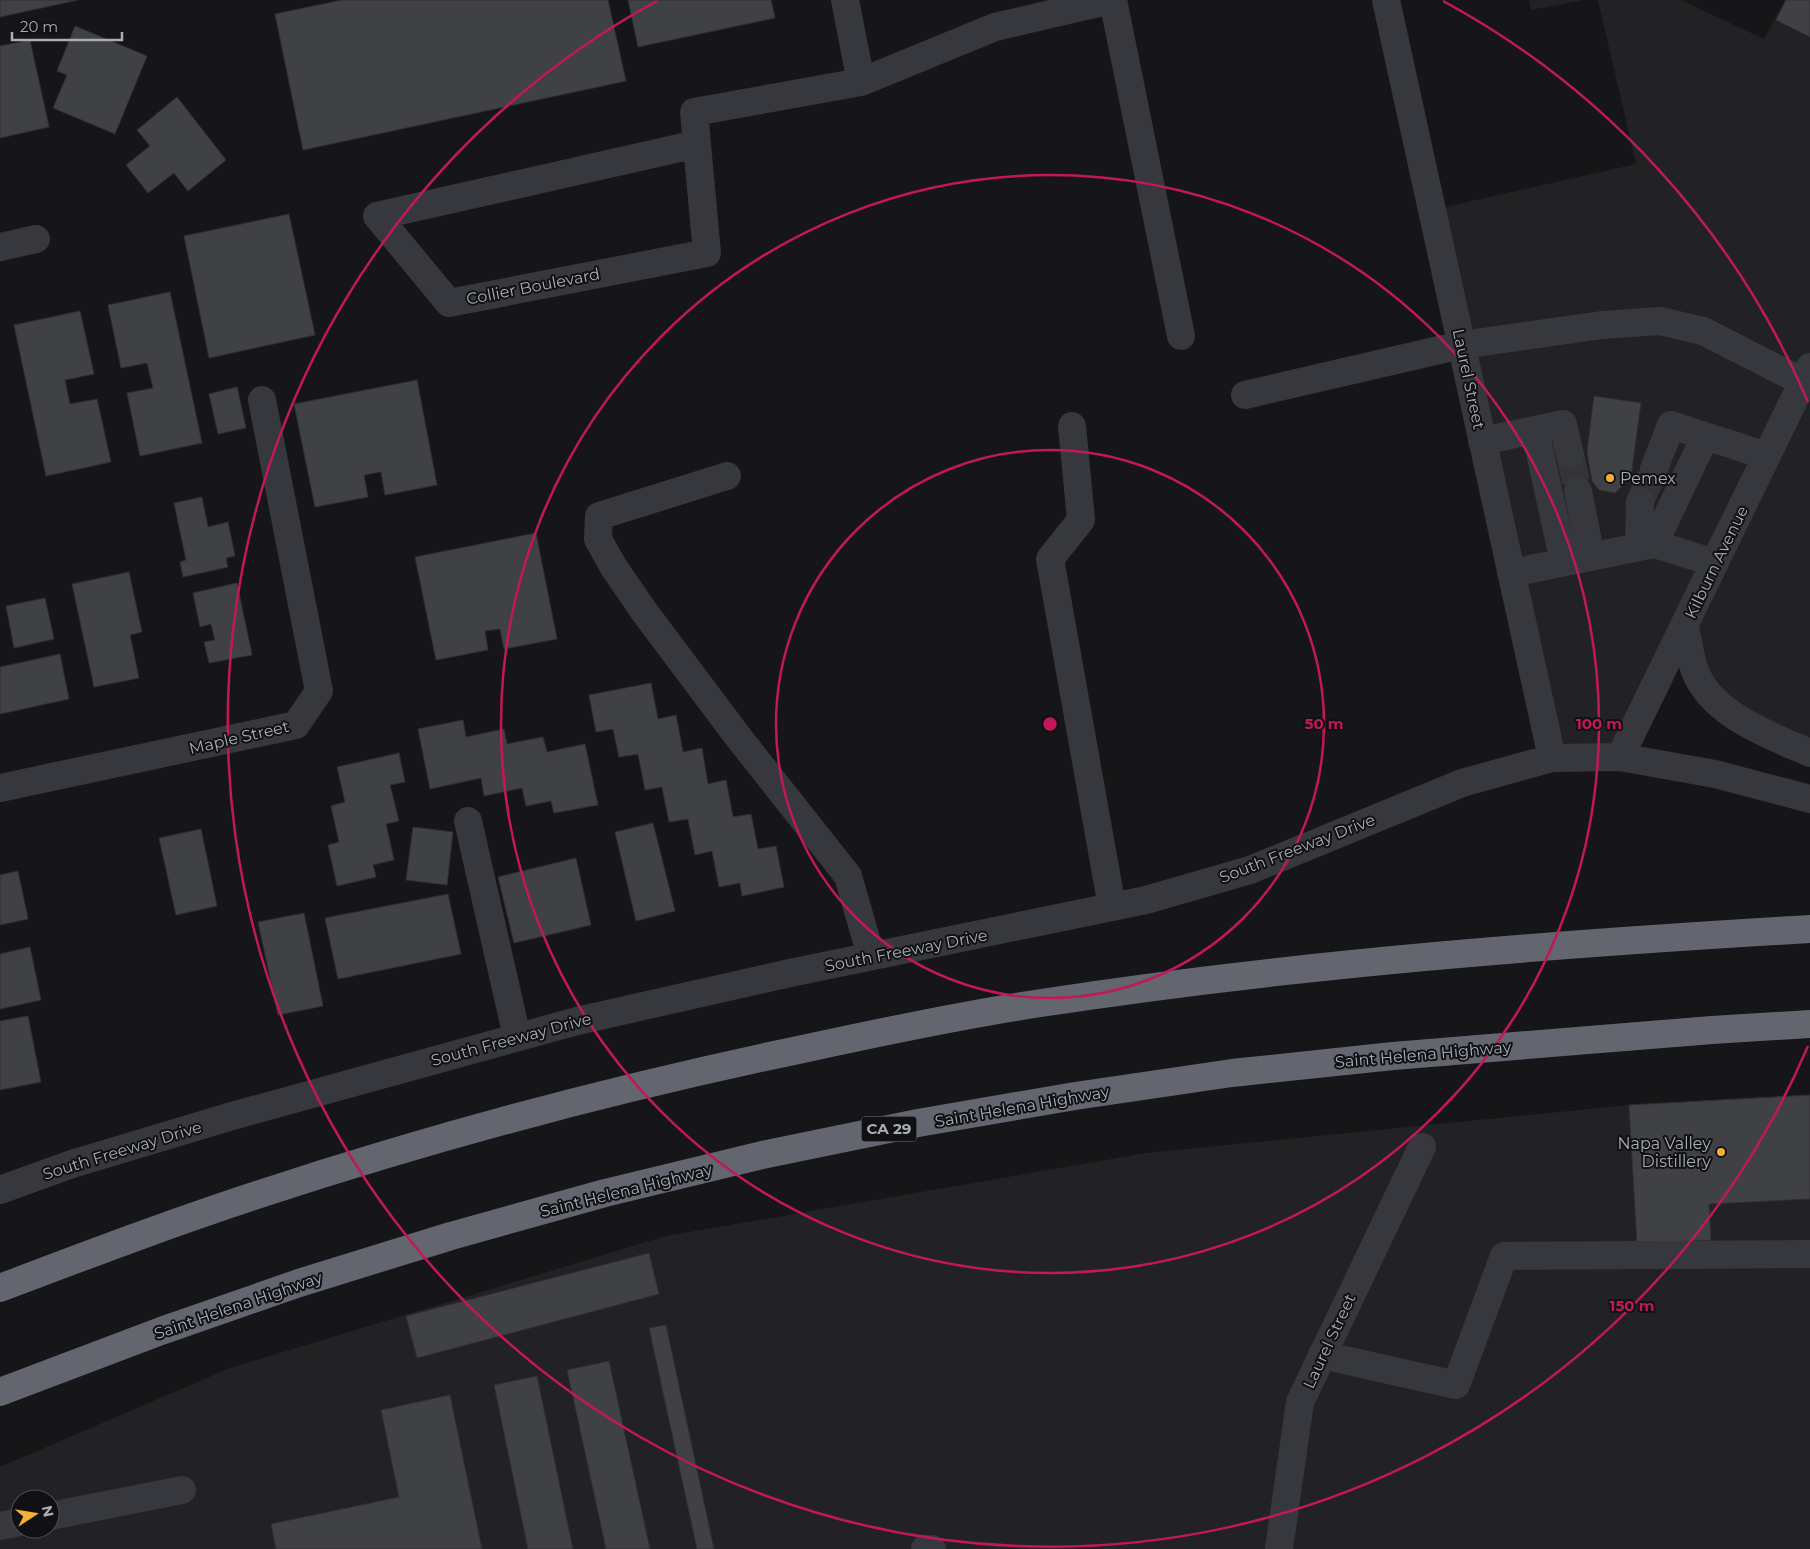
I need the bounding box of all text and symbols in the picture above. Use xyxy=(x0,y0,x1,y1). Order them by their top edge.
scale bar xyxy=(12,10,122,42)
text: 20 m xyxy=(20,17,58,36)
street label: Collier Boulevard xyxy=(465,264,602,309)
street label: Laurel Street xyxy=(1449,327,1489,432)
place label: Pemex xyxy=(1620,469,1676,488)
marker: Pemex xyxy=(1604,472,1616,484)
street label: Kilburn Avenue xyxy=(1681,503,1752,622)
text: 50 m xyxy=(1304,714,1344,733)
text: 100 m xyxy=(1576,714,1622,733)
centre of rings xyxy=(1041,715,1059,733)
street label: Maple Street xyxy=(187,717,291,758)
street label: South Freeway Drive xyxy=(1217,810,1378,887)
street label: South Freeway Drive xyxy=(823,925,989,976)
street label: South Freeway Drive xyxy=(429,1009,593,1070)
street label: Saint Helena Highway xyxy=(1334,1037,1512,1072)
street label: Saint Helena Highway xyxy=(933,1082,1111,1131)
road number: CA 29 xyxy=(862,1116,916,1142)
street label: South Freeway Drive xyxy=(40,1117,204,1184)
place label: Napa Valley Distillery xyxy=(1618,1134,1711,1171)
marker: Napa Valley Distillery xyxy=(1715,1146,1727,1158)
street label: Saint Helena Highway xyxy=(538,1160,714,1221)
street label: Saint Helena Highway xyxy=(152,1268,325,1343)
street label: Laurel Street xyxy=(1299,1290,1360,1392)
text: 150 m xyxy=(1610,1296,1654,1315)
north arrow xyxy=(10,1489,60,1539)
text: N xyxy=(38,1504,58,1519)

